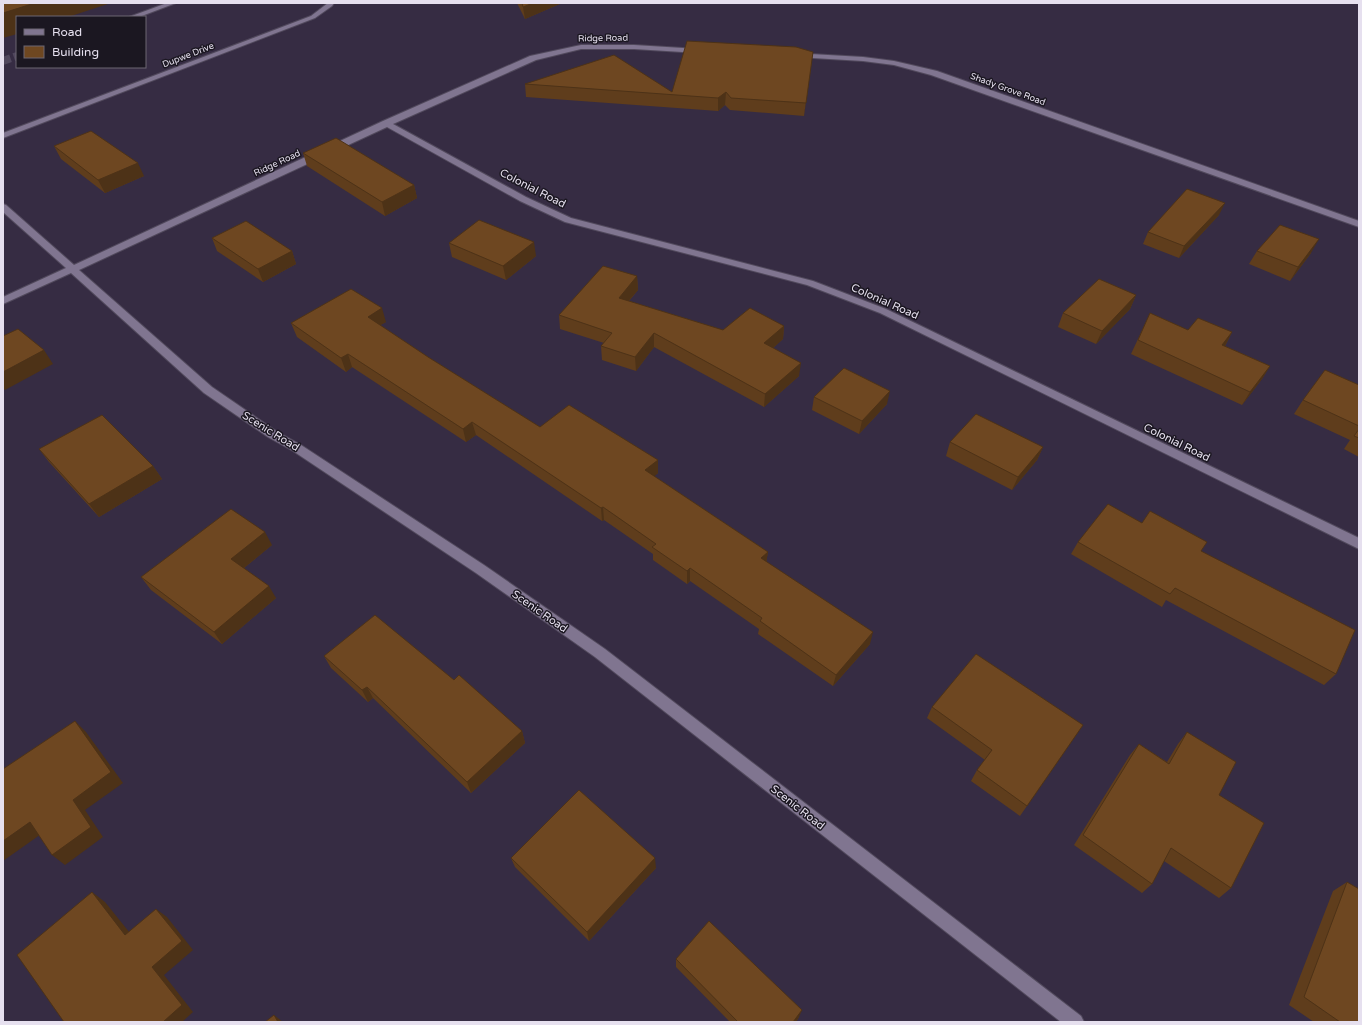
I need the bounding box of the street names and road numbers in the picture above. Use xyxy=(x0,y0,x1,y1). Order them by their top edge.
street label: Ridge Road xyxy=(578,33,628,44)
street label: Dupwe Drive xyxy=(161,41,216,70)
street label: Shady Grove Road xyxy=(969,71,1047,108)
street label: Ridge Road xyxy=(252,148,302,179)
street label: Colonial Road xyxy=(498,166,568,211)
street label: Colonial Road xyxy=(849,281,921,322)
street label: Scenic Road xyxy=(240,409,302,454)
street label: Colonial Road xyxy=(1141,421,1212,464)
street label: Scenic Road xyxy=(510,588,570,635)
street label: Scenic Road xyxy=(768,782,827,832)

